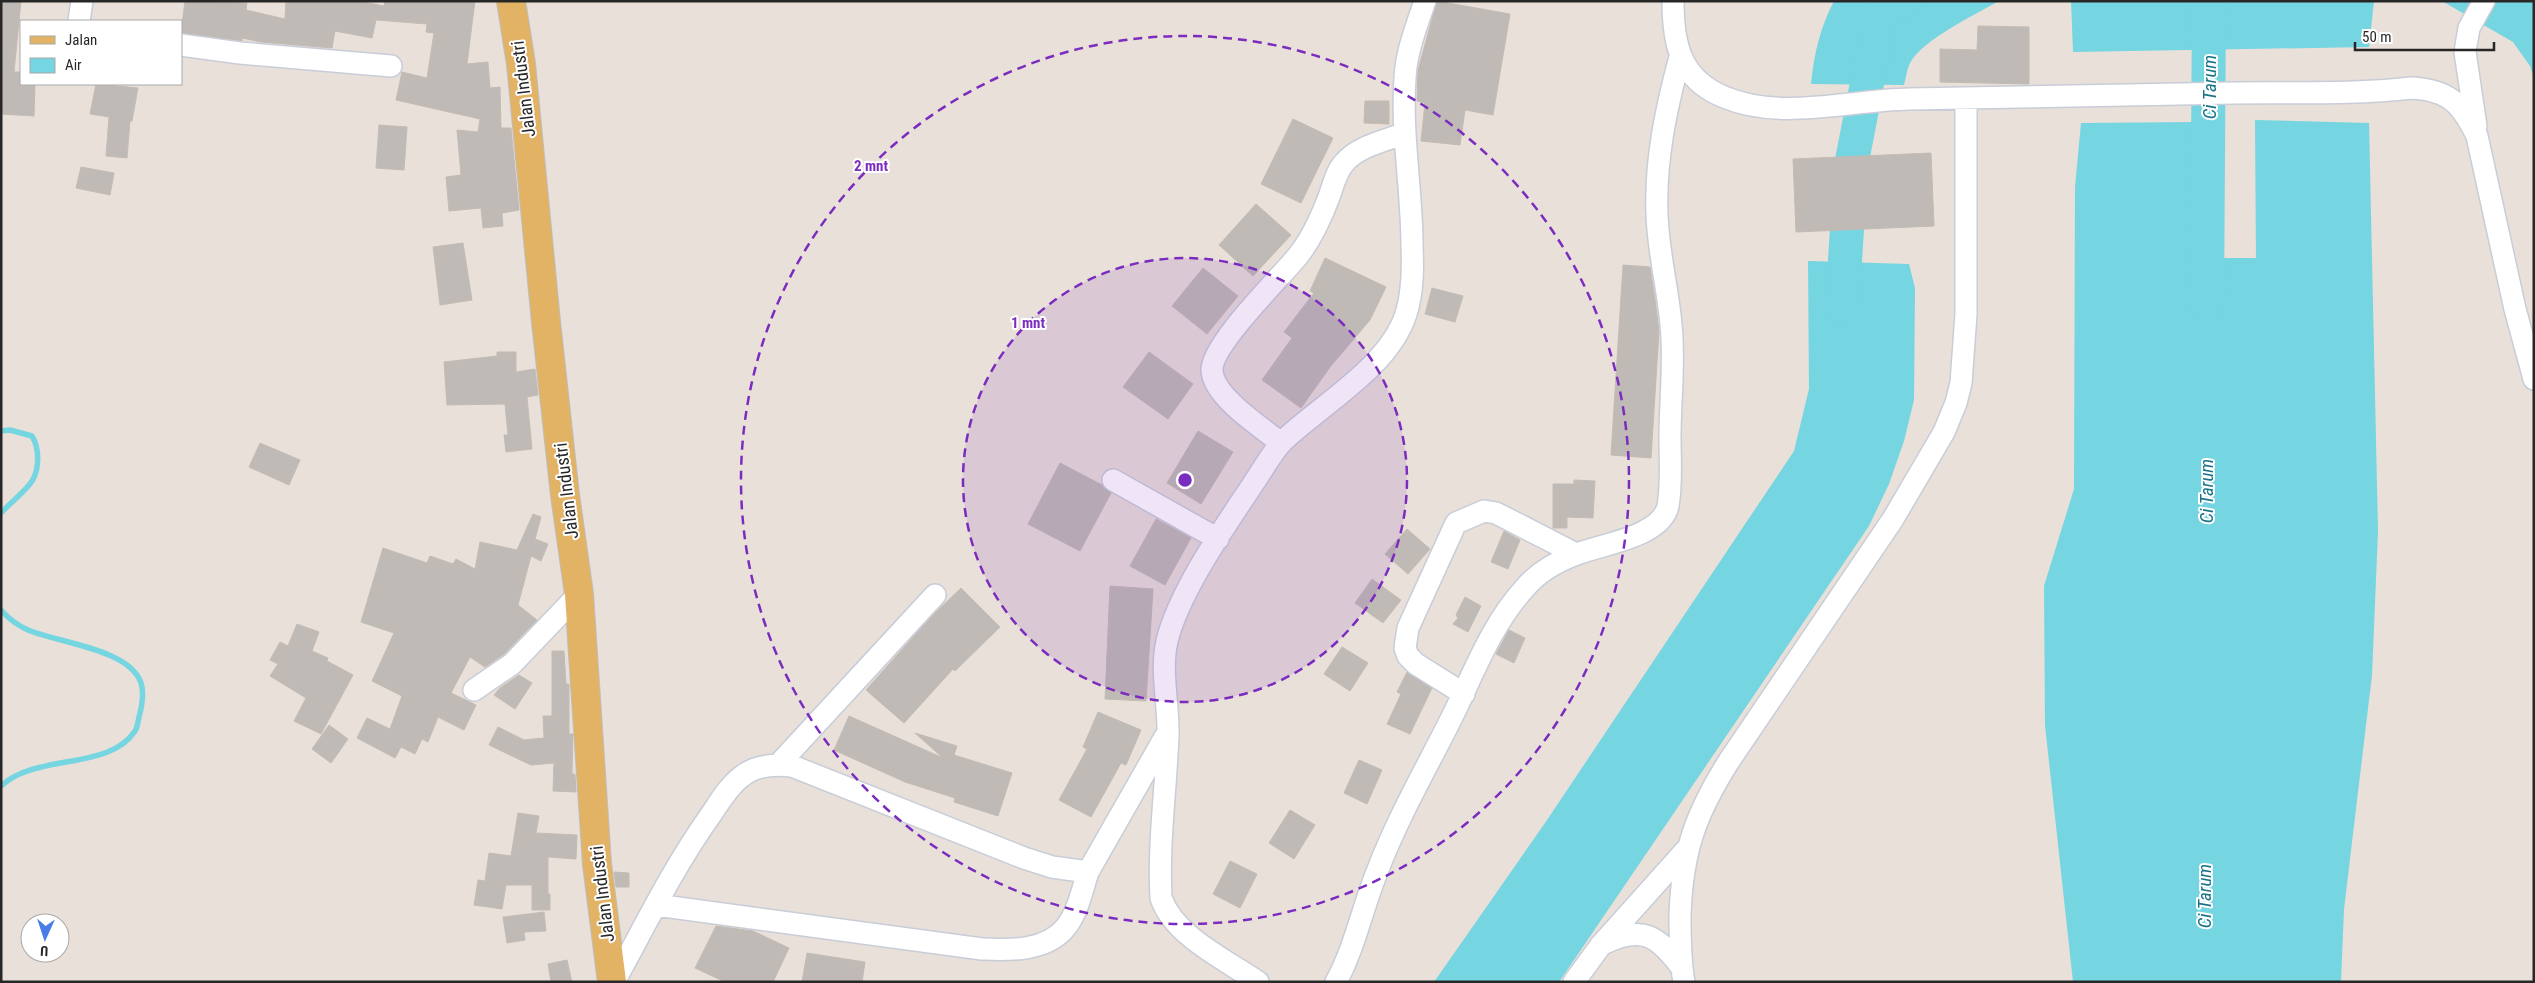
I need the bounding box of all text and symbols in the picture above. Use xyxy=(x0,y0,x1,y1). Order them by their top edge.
legend xyxy=(20,20,182,85)
scale bar xyxy=(2355,20,2494,52)
text: 50 m xyxy=(2362,28,2392,46)
text: Jalan xyxy=(65,31,97,49)
street label: Jalan Industri xyxy=(507,40,539,138)
water label: Ci Tarum xyxy=(2198,55,2221,119)
text: Air xyxy=(65,56,82,74)
text: 2 mnt xyxy=(854,157,888,175)
text: 1 mnt xyxy=(1011,314,1045,332)
street label: Jalan Industri xyxy=(550,442,582,540)
water label: Ci Tarum xyxy=(2195,459,2218,523)
centre of rings xyxy=(1176,471,1194,489)
street label: Jalan Industri xyxy=(586,845,618,943)
water label: Ci Tarum xyxy=(2193,864,2216,928)
north arrow xyxy=(20,913,70,963)
text: U xyxy=(40,943,49,959)

